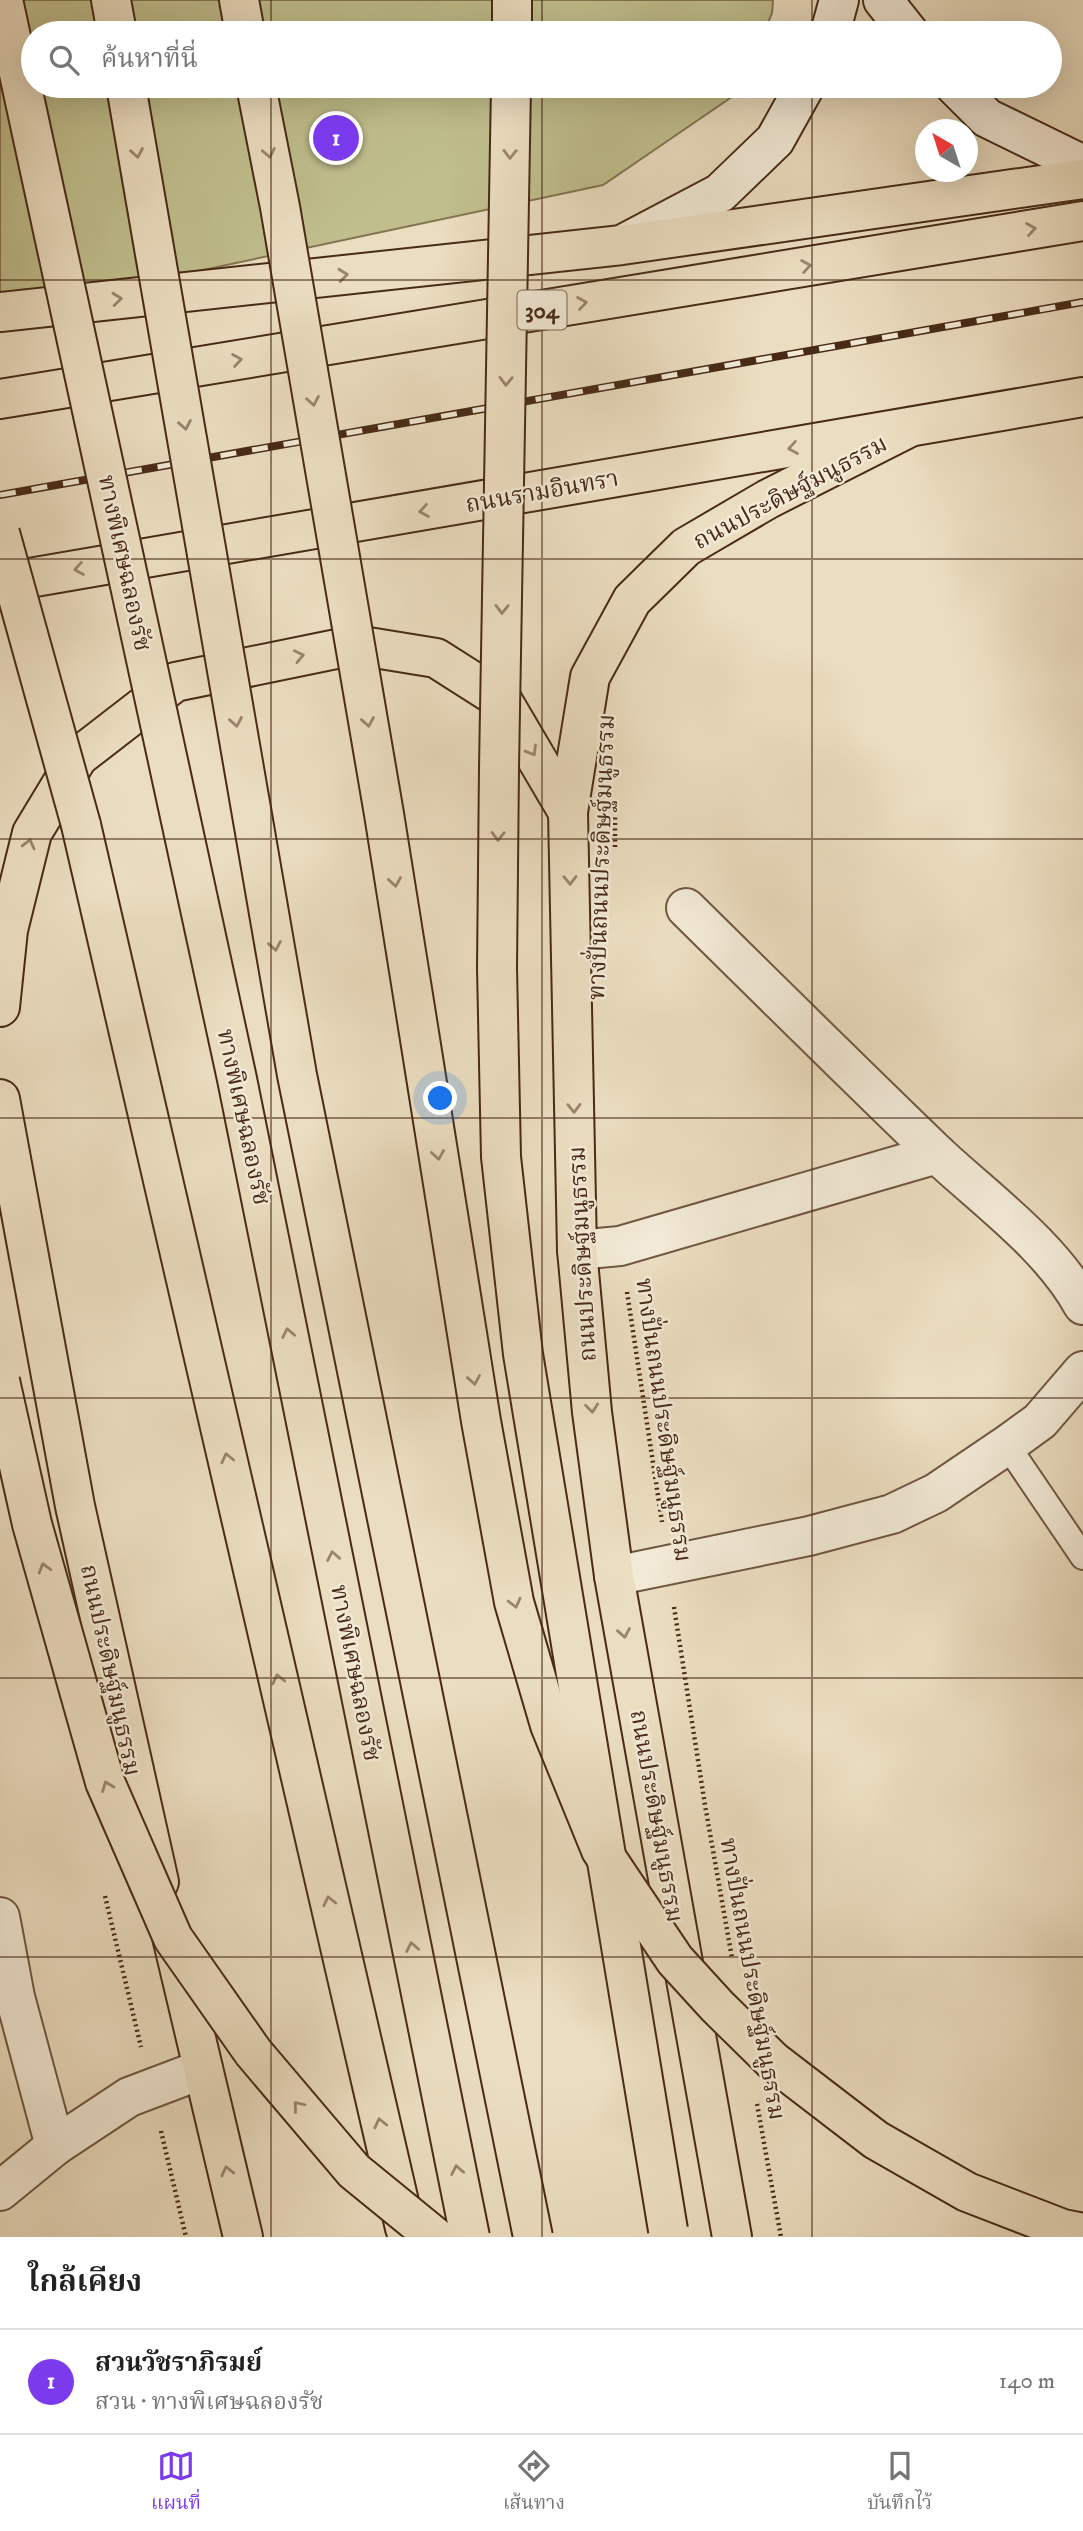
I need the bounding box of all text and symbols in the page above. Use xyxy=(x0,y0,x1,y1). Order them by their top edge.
search box xyxy=(21,21,1062,98)
icon: search xyxy=(45,41,83,79)
text: ค้นหาที่นี่ xyxy=(101,43,198,76)
pin: 1 xyxy=(313,112,359,164)
north arrow xyxy=(915,119,978,182)
one-way arrow xyxy=(129,147,144,159)
one-way arrow xyxy=(261,147,276,159)
one-way arrow xyxy=(502,149,517,160)
one-way arrow xyxy=(1025,222,1037,237)
one-way arrow xyxy=(801,259,812,274)
one-way arrow xyxy=(337,267,349,282)
road number: 304 xyxy=(518,290,566,330)
one-way arrow xyxy=(111,292,122,307)
one-way arrow xyxy=(576,296,588,311)
one-way arrow xyxy=(231,353,242,368)
one-way arrow xyxy=(498,376,513,387)
one-way arrow xyxy=(305,395,320,407)
one-way arrow xyxy=(176,419,191,431)
street label: ถนนประดิษฐ์มนูธรรม xyxy=(687,427,893,557)
one-way arrow xyxy=(787,440,799,455)
street label: ถนนรามอินทรา xyxy=(463,464,621,520)
street label: ทางพิเศษฉลองรัช xyxy=(91,472,157,654)
one-way arrow xyxy=(418,503,430,518)
one-way arrow xyxy=(73,561,84,576)
one-way arrow xyxy=(494,604,509,615)
one-way arrow xyxy=(293,650,305,665)
street label: ทางปั่นถนนประดิษฐ์มนูธรรม xyxy=(578,713,622,1001)
one-way arrow xyxy=(228,716,243,728)
one-way arrow xyxy=(360,716,375,728)
one-way arrow xyxy=(524,744,537,756)
one-way arrow xyxy=(490,832,506,842)
one-way arrow xyxy=(21,838,35,850)
one-way arrow xyxy=(562,875,577,886)
one-way arrow xyxy=(387,876,402,888)
one-way arrow xyxy=(267,940,282,952)
street label: ทางพิเศษฉลองรัช xyxy=(210,1026,276,1208)
your location xyxy=(423,1081,457,1115)
one-way arrow xyxy=(567,1103,582,1114)
street label: ถนนประดิษฐ์มนูธรรม xyxy=(560,1145,604,1363)
one-way arrow xyxy=(430,1149,445,1161)
street label: ทางปั่นถนนประดิษฐ์มนูธรรม xyxy=(628,1276,702,1564)
one-way arrow xyxy=(281,1327,296,1339)
one-way arrow xyxy=(466,1374,481,1385)
one-way arrow xyxy=(584,1403,599,1414)
one-way arrow xyxy=(221,1452,235,1464)
one-way arrow xyxy=(326,1550,341,1562)
street label: ถนนประดิษฐ์มนูธรรม xyxy=(73,1561,149,1779)
one-way arrow xyxy=(38,1562,53,1574)
street label: ทางพิเศษฉลองรัช xyxy=(323,1582,387,1764)
one-way arrow xyxy=(507,1597,521,1609)
one-way arrow xyxy=(616,1627,631,1639)
one-way arrow xyxy=(272,1673,286,1685)
street label: ถนนประดิษฐ์มนูธรรม xyxy=(623,1707,691,1925)
one-way arrow xyxy=(102,1781,116,1793)
street label: ทางปั่นถนนประดิษฐ์มนูธรรม xyxy=(712,1835,796,2123)
one-way arrow xyxy=(323,1895,338,1907)
one-way arrow xyxy=(405,1941,420,1953)
one-way arrow xyxy=(294,2101,306,2114)
one-way arrow xyxy=(374,2117,389,2129)
one-way arrow xyxy=(450,2164,465,2176)
one-way arrow xyxy=(221,2165,235,2177)
text: ใกล้เคียง xyxy=(28,2264,142,2301)
text: สวนวัชราภิรมย์ xyxy=(95,2347,262,2380)
text: 1 xyxy=(47,2367,55,2396)
text: 140 m xyxy=(999,2367,1055,2396)
text: สวน · ทางพิเศษฉลองรัช xyxy=(95,2388,323,2417)
tab: แผนที่ xyxy=(151,2447,201,2519)
tab: เส้นทาง xyxy=(503,2447,565,2519)
tab: บันทึกไว้ xyxy=(867,2447,932,2519)

